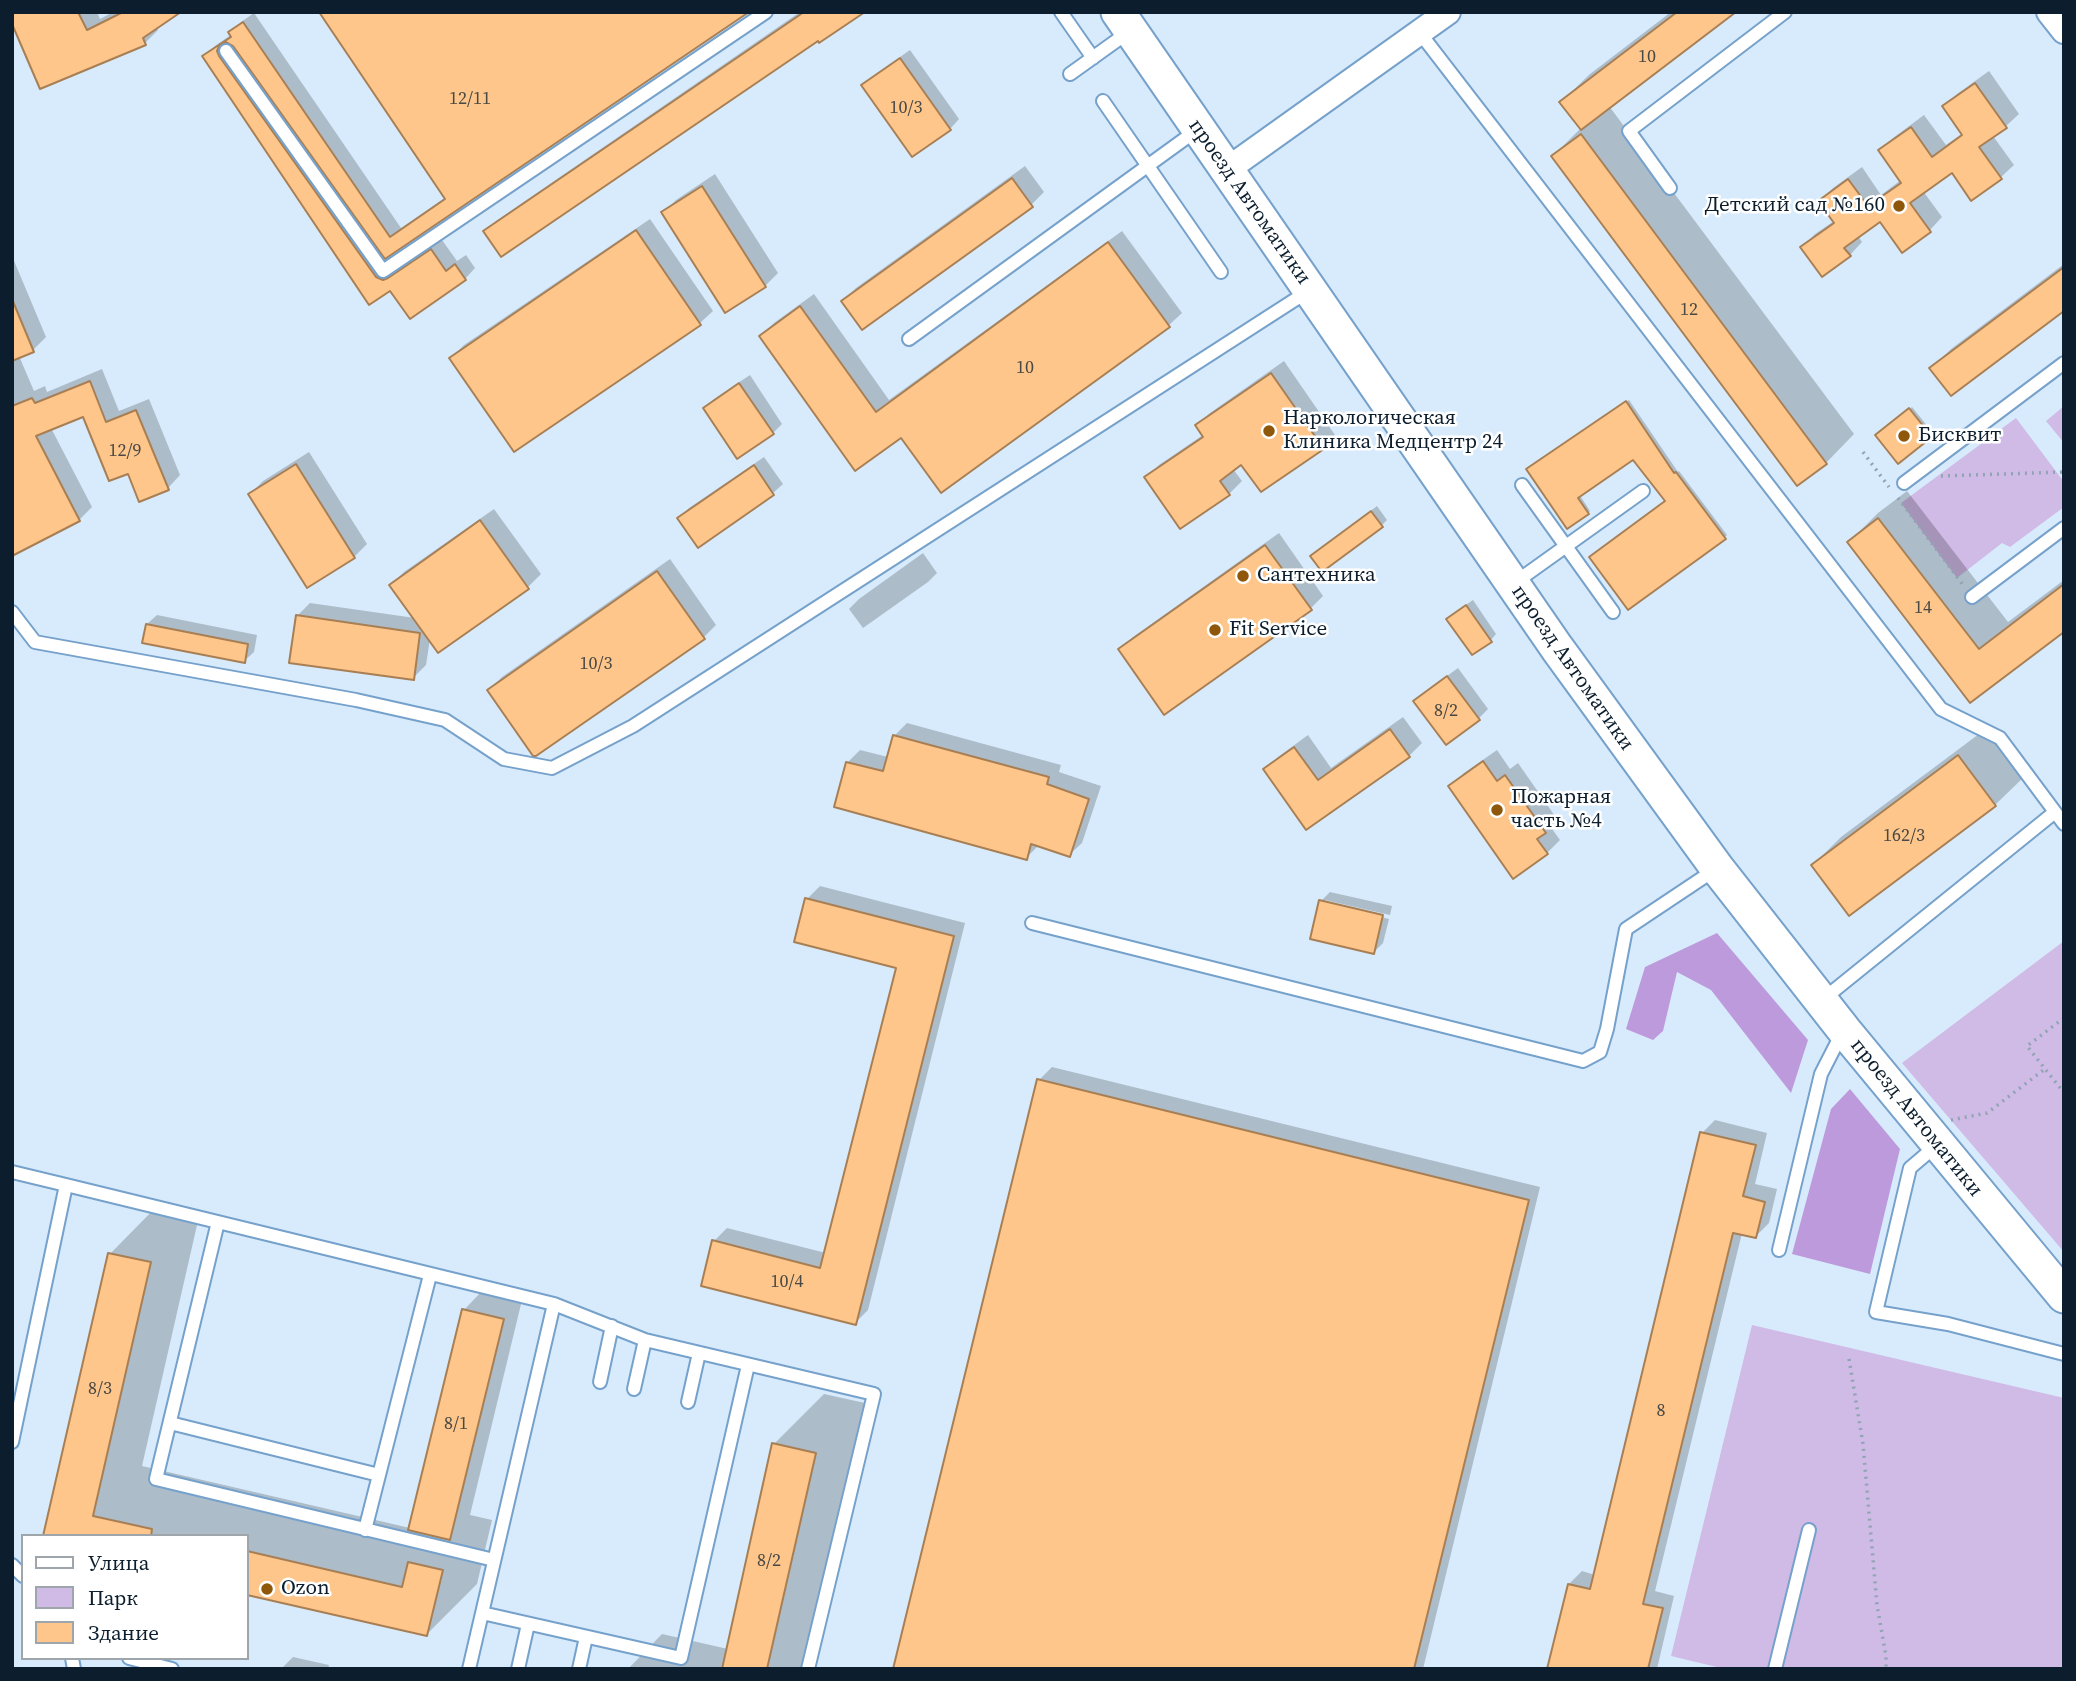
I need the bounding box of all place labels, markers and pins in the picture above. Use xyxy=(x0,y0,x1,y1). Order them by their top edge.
place label: Детский сад №160 xyxy=(1705,193,1885,219)
marker: Детский сад №160 xyxy=(1891,198,1907,214)
place label: Наркологическая Клиника Медцентр 24 xyxy=(1283,406,1503,456)
marker: Наркологическая Клиника Медцентр 24 xyxy=(1261,423,1277,439)
place label: Бисквит xyxy=(1918,423,2001,449)
marker: Бисквит xyxy=(1896,428,1912,444)
place label: Сантехника xyxy=(1257,563,1376,589)
marker: Сантехника xyxy=(1235,568,1251,584)
place label: Fit Service xyxy=(1229,617,1327,643)
marker: Fit Service xyxy=(1207,622,1223,638)
place label: Пожарная часть №4 xyxy=(1511,785,1611,835)
marker: Пожарная часть №4 xyxy=(1489,802,1505,818)
place label: Ozon xyxy=(281,1576,330,1602)
marker: Ozon xyxy=(259,1581,275,1597)

